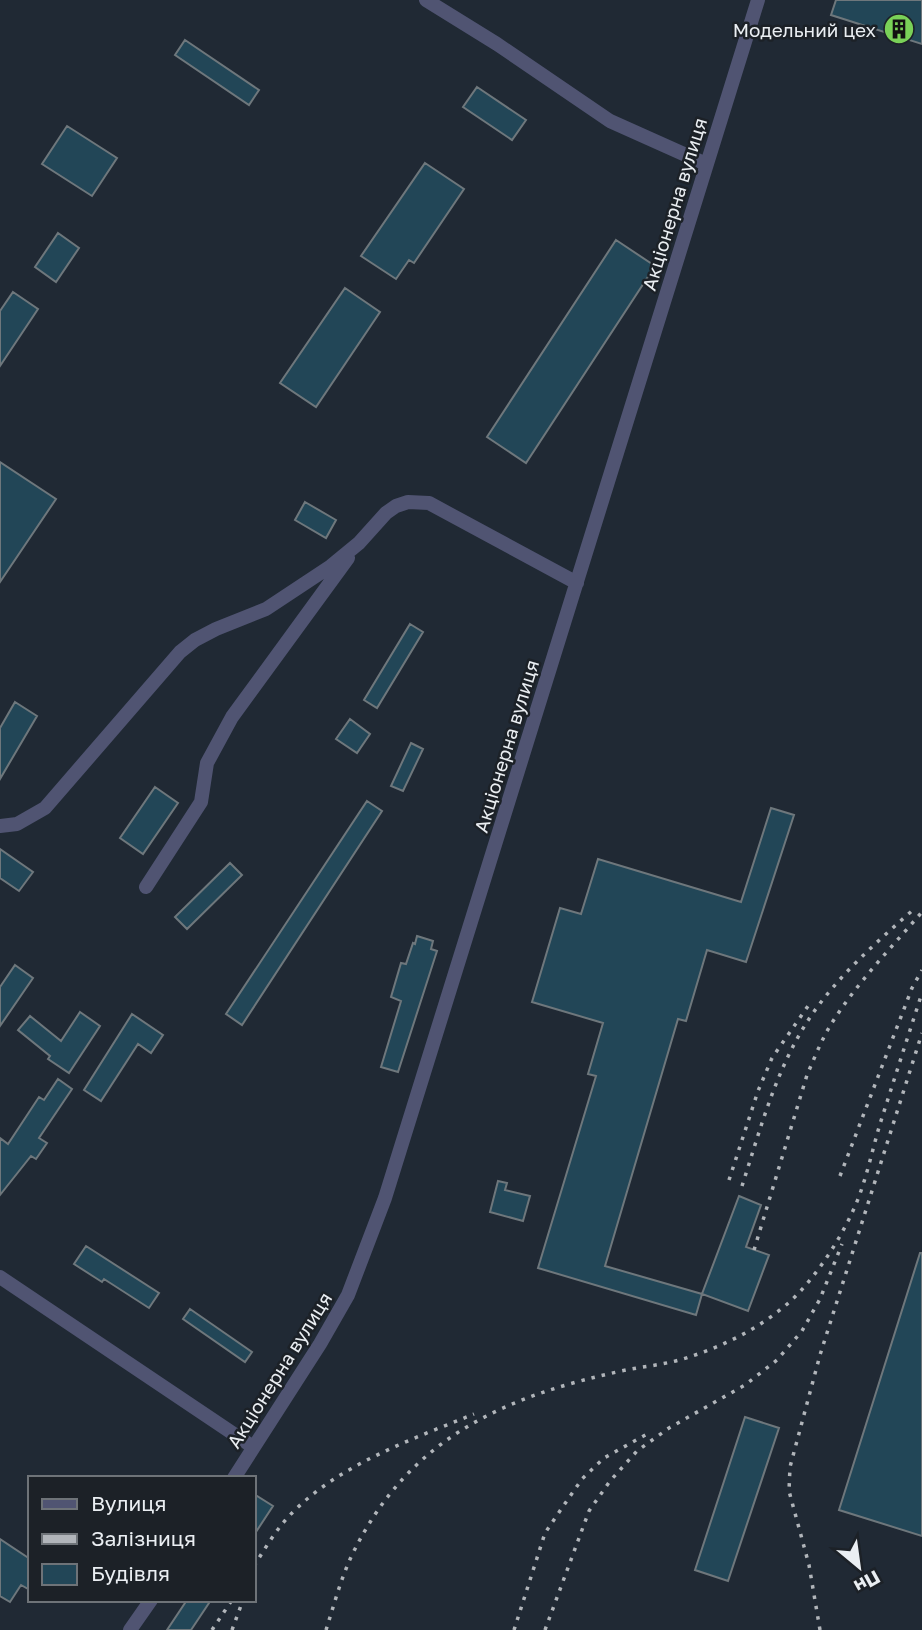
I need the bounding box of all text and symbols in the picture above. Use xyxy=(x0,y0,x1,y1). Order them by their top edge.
building icon: Модельний цех xyxy=(882,12,916,46)
place label: Модельний цех xyxy=(733,18,876,41)
street label: Акціонерна вулиця xyxy=(637,115,711,293)
street label: Акціонерна вулиця xyxy=(469,657,543,835)
street label: Акціонерна вулиця xyxy=(222,1288,336,1452)
legend xyxy=(28,1476,256,1602)
text: Вулиця xyxy=(91,1490,167,1516)
text: Залізниця xyxy=(91,1525,196,1551)
north arrow xyxy=(824,1532,894,1602)
text: Будівля xyxy=(91,1560,170,1586)
text: Пн xyxy=(851,1566,884,1599)

